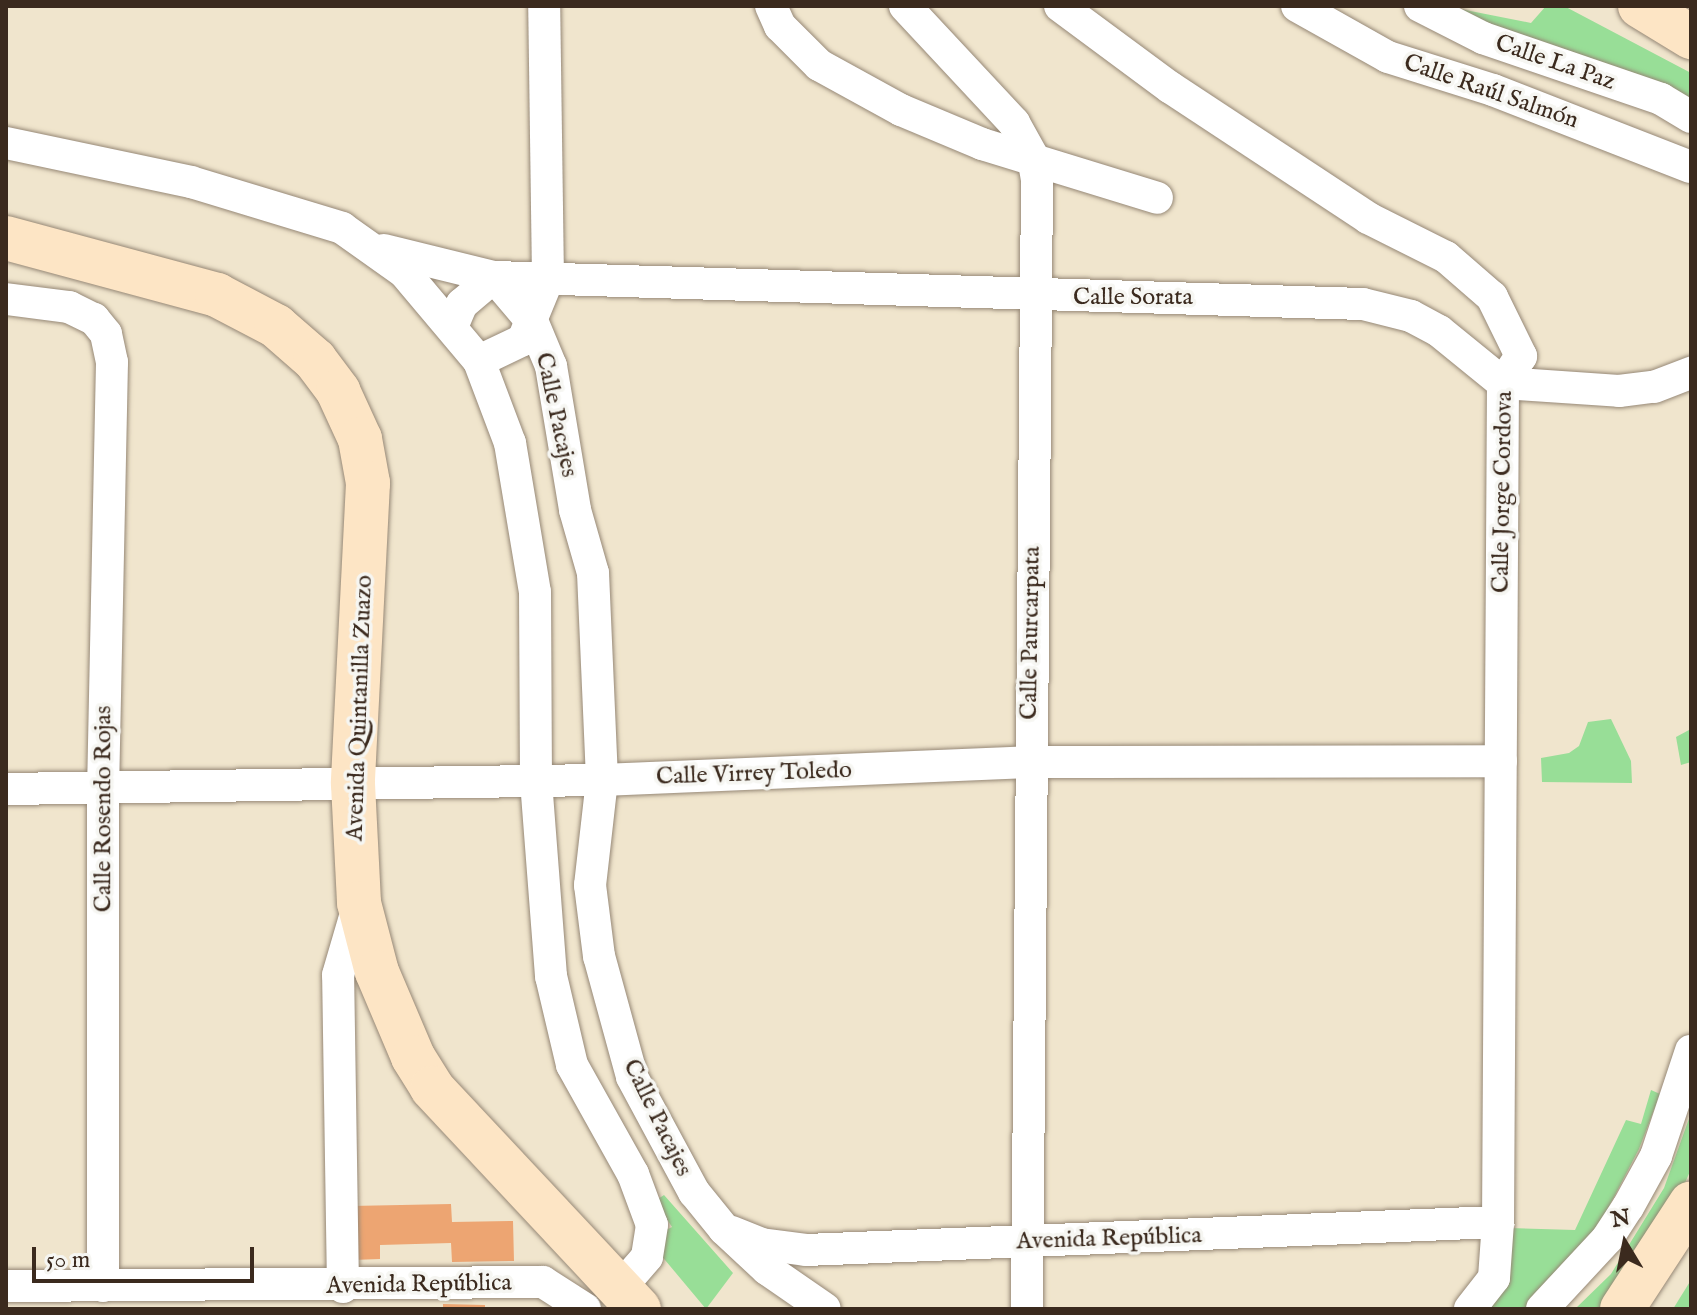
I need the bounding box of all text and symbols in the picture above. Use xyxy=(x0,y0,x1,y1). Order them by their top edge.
street label: Calle La Paz xyxy=(1491,29,1619,97)
street label: Calle Raúl Salmón xyxy=(1400,49,1582,135)
street label: Calle Sorata xyxy=(1073,284,1193,312)
street label: Calle Pacajes xyxy=(529,350,583,480)
street label: Calle Jorge Cordova xyxy=(1487,391,1519,593)
street label: Calle Paurcarpata xyxy=(1015,546,1047,720)
street label: Avenida Quintanilla Zuazo xyxy=(341,574,379,842)
street label: Calle Rosendo Rojas xyxy=(90,706,118,912)
street label: Calle Virrey Toledo xyxy=(656,756,852,792)
street label: Calle Pacajes xyxy=(616,1055,698,1181)
north arrow xyxy=(1585,1203,1665,1283)
text: N xyxy=(1609,1204,1633,1235)
street label: Avenida República xyxy=(1016,1221,1202,1257)
scale bar xyxy=(36,1231,258,1281)
text: 50 m xyxy=(46,1245,90,1276)
street label: Avenida República xyxy=(326,1269,512,1301)

